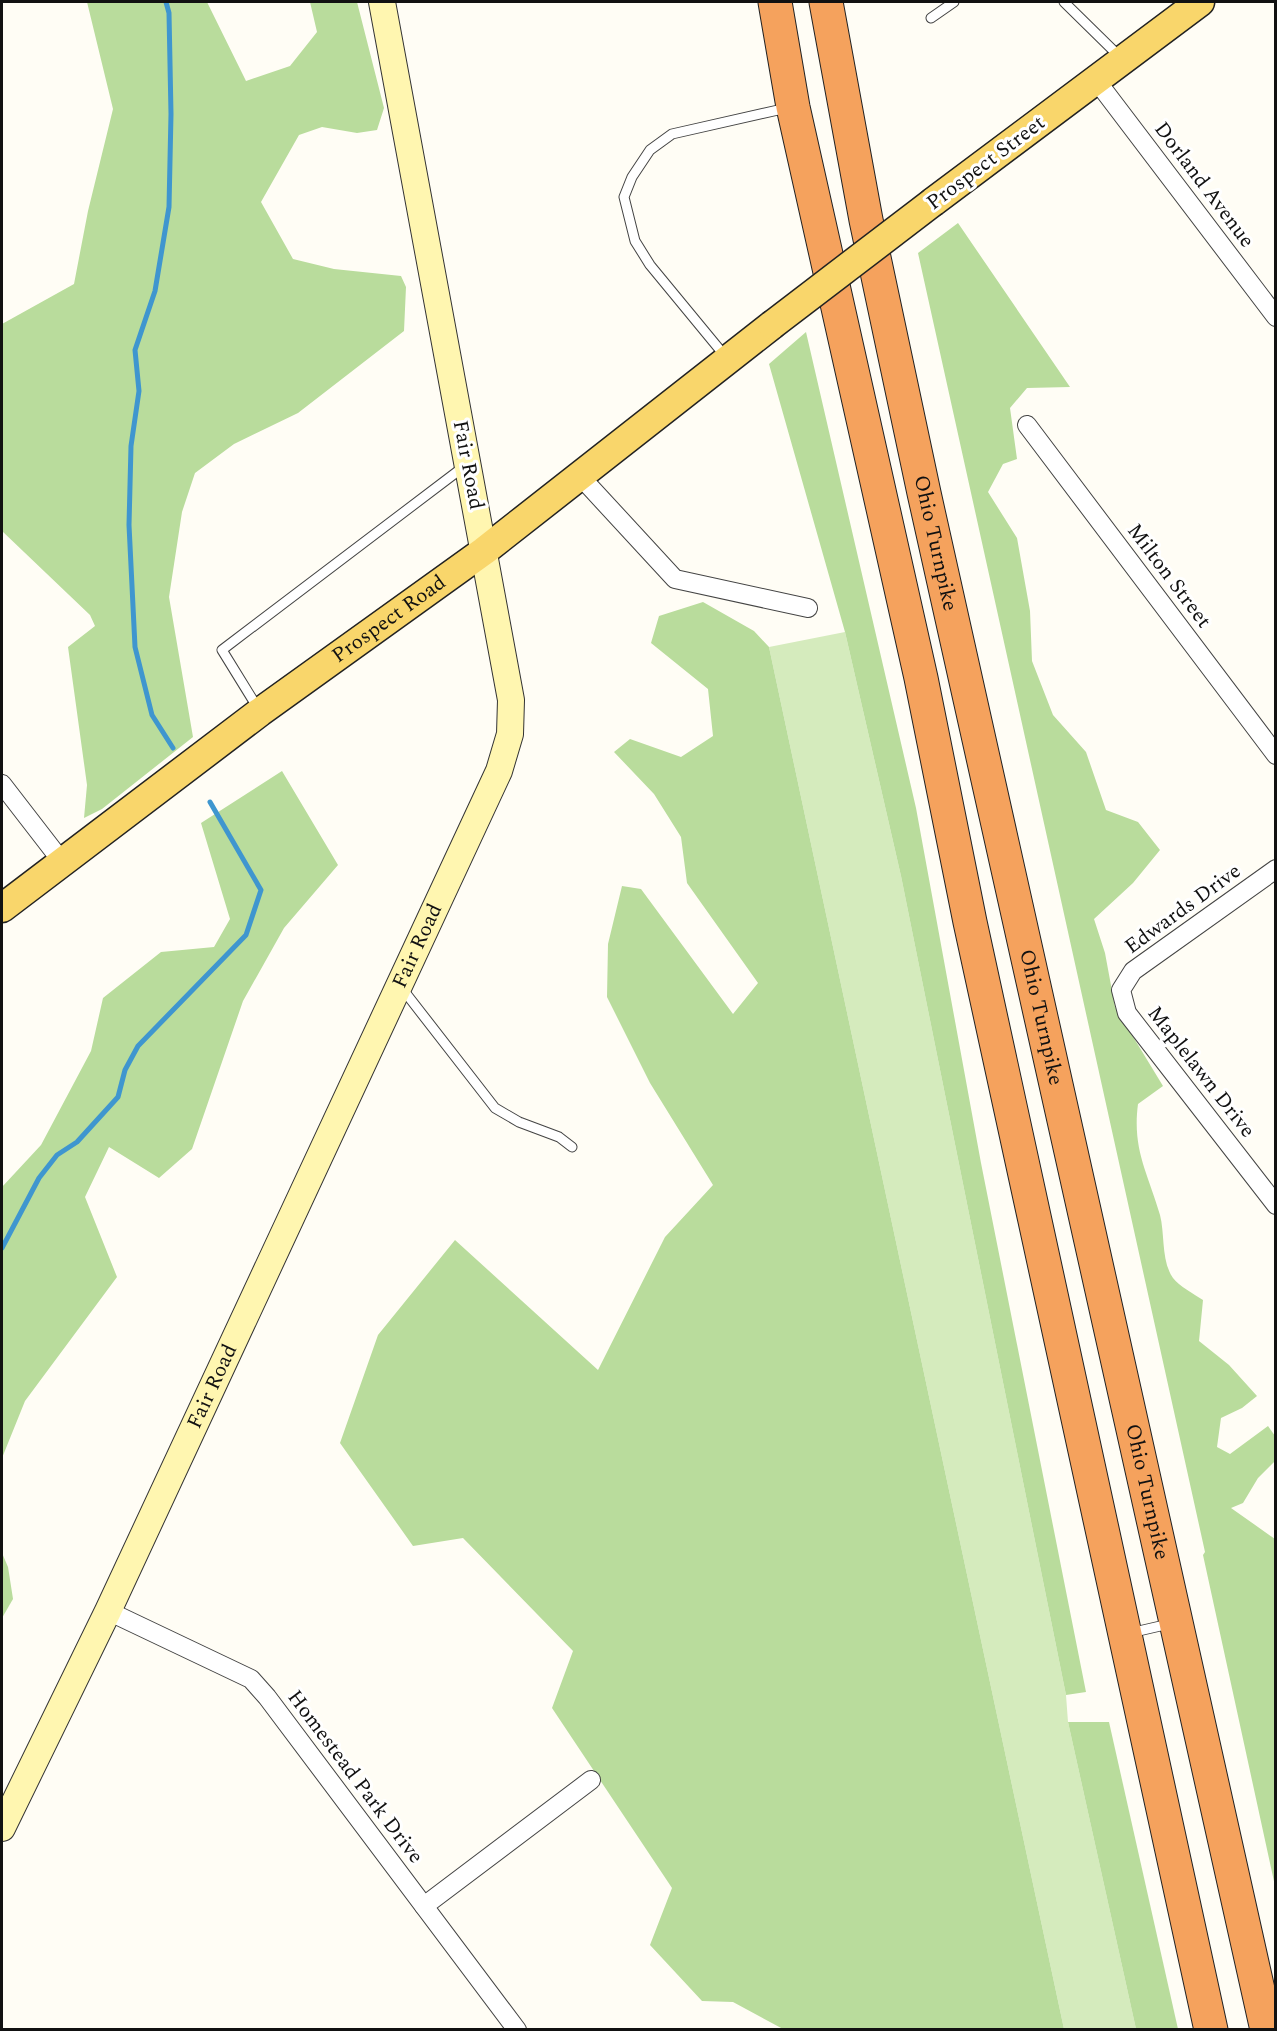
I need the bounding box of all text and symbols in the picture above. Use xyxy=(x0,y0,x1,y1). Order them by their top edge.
street label: Prospect Street xyxy=(920,108,1052,218)
street label: Dorland Avenue xyxy=(1146,115,1262,255)
street label: Fair Road xyxy=(444,418,492,512)
street label: Ohio Turnpike xyxy=(905,472,966,614)
street label: Milton Street xyxy=(1119,517,1219,635)
street label: Prospect Road xyxy=(325,567,453,671)
street label: Edwards Drive xyxy=(1118,856,1248,962)
street label: Fair Road xyxy=(384,898,451,994)
street label: Ohio Turnpike xyxy=(1010,946,1072,1088)
street label: Maplelawn Drive xyxy=(1139,999,1263,1145)
street label: Fair Road xyxy=(179,1339,246,1434)
street label: Ohio Turnpike xyxy=(1116,1421,1178,1563)
street label: Homestead Park Drive xyxy=(279,1683,431,1871)

